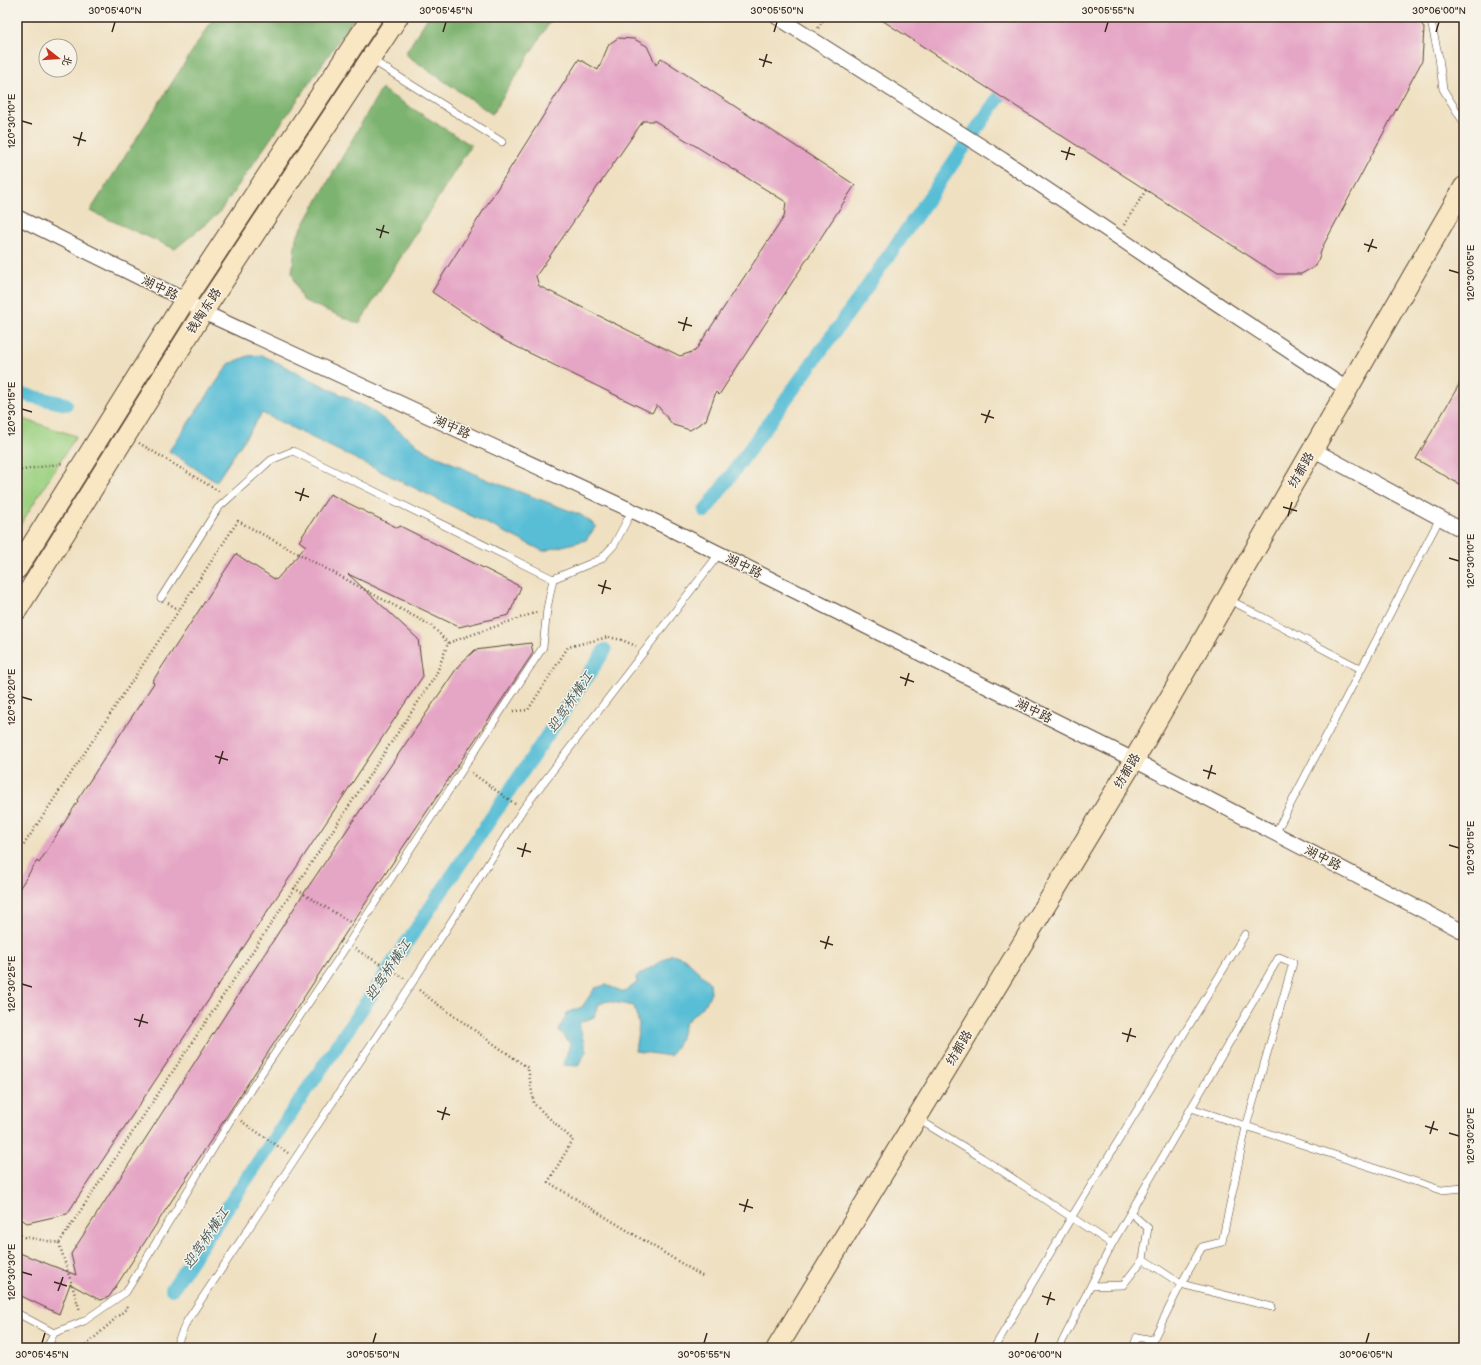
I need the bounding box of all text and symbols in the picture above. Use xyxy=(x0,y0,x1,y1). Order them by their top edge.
text: 30°05'40"N xyxy=(88,5,142,17)
text: 30°05'45"N xyxy=(419,5,473,17)
text: 30°05'50"N xyxy=(750,5,804,17)
text: 30°05'55"N xyxy=(1081,5,1135,17)
text: 30°06'00"N xyxy=(1412,5,1466,17)
north arrow xyxy=(38,38,78,78)
text: 北 xyxy=(59,54,75,68)
text: 120°30'10"E xyxy=(6,93,18,148)
text: 120°30'05"E xyxy=(1465,244,1477,301)
street label: 湖中路 xyxy=(139,272,181,304)
street label: 钱陶东路 xyxy=(183,285,225,337)
text: 120°30'15"E xyxy=(6,381,18,436)
street label: 湖中路 xyxy=(431,412,473,442)
street label: 纺都路 xyxy=(1284,449,1318,491)
text: 120°30'10"E xyxy=(1465,533,1477,588)
street label: 湖中路 xyxy=(723,550,765,582)
water label: 迎驾桥横江 xyxy=(543,667,597,736)
text: 120°30'20"E xyxy=(6,668,18,725)
street label: 湖中路 xyxy=(1013,695,1055,727)
street label: 纺都路 xyxy=(1110,750,1144,792)
text: 120°30'15"E xyxy=(1465,820,1477,875)
street label: 湖中路 xyxy=(1302,842,1344,874)
water label: 迎驾桥横江 xyxy=(361,935,415,1004)
text: 120°30'25"E xyxy=(6,955,18,1012)
street label: 纺都路 xyxy=(942,1027,976,1069)
text: 120°30'20"E xyxy=(1465,1107,1477,1164)
water label: 迎驾桥横江 xyxy=(179,1203,233,1272)
text: 120°30'30"E xyxy=(6,1243,18,1300)
text: 30°05'45"N xyxy=(15,1349,69,1361)
text: 30°05'50"N xyxy=(346,1349,400,1361)
text: 30°05'55"N xyxy=(677,1349,731,1361)
text: 30°06'00"N xyxy=(1008,1349,1062,1361)
text: 30°06'05"N xyxy=(1339,1349,1393,1361)

